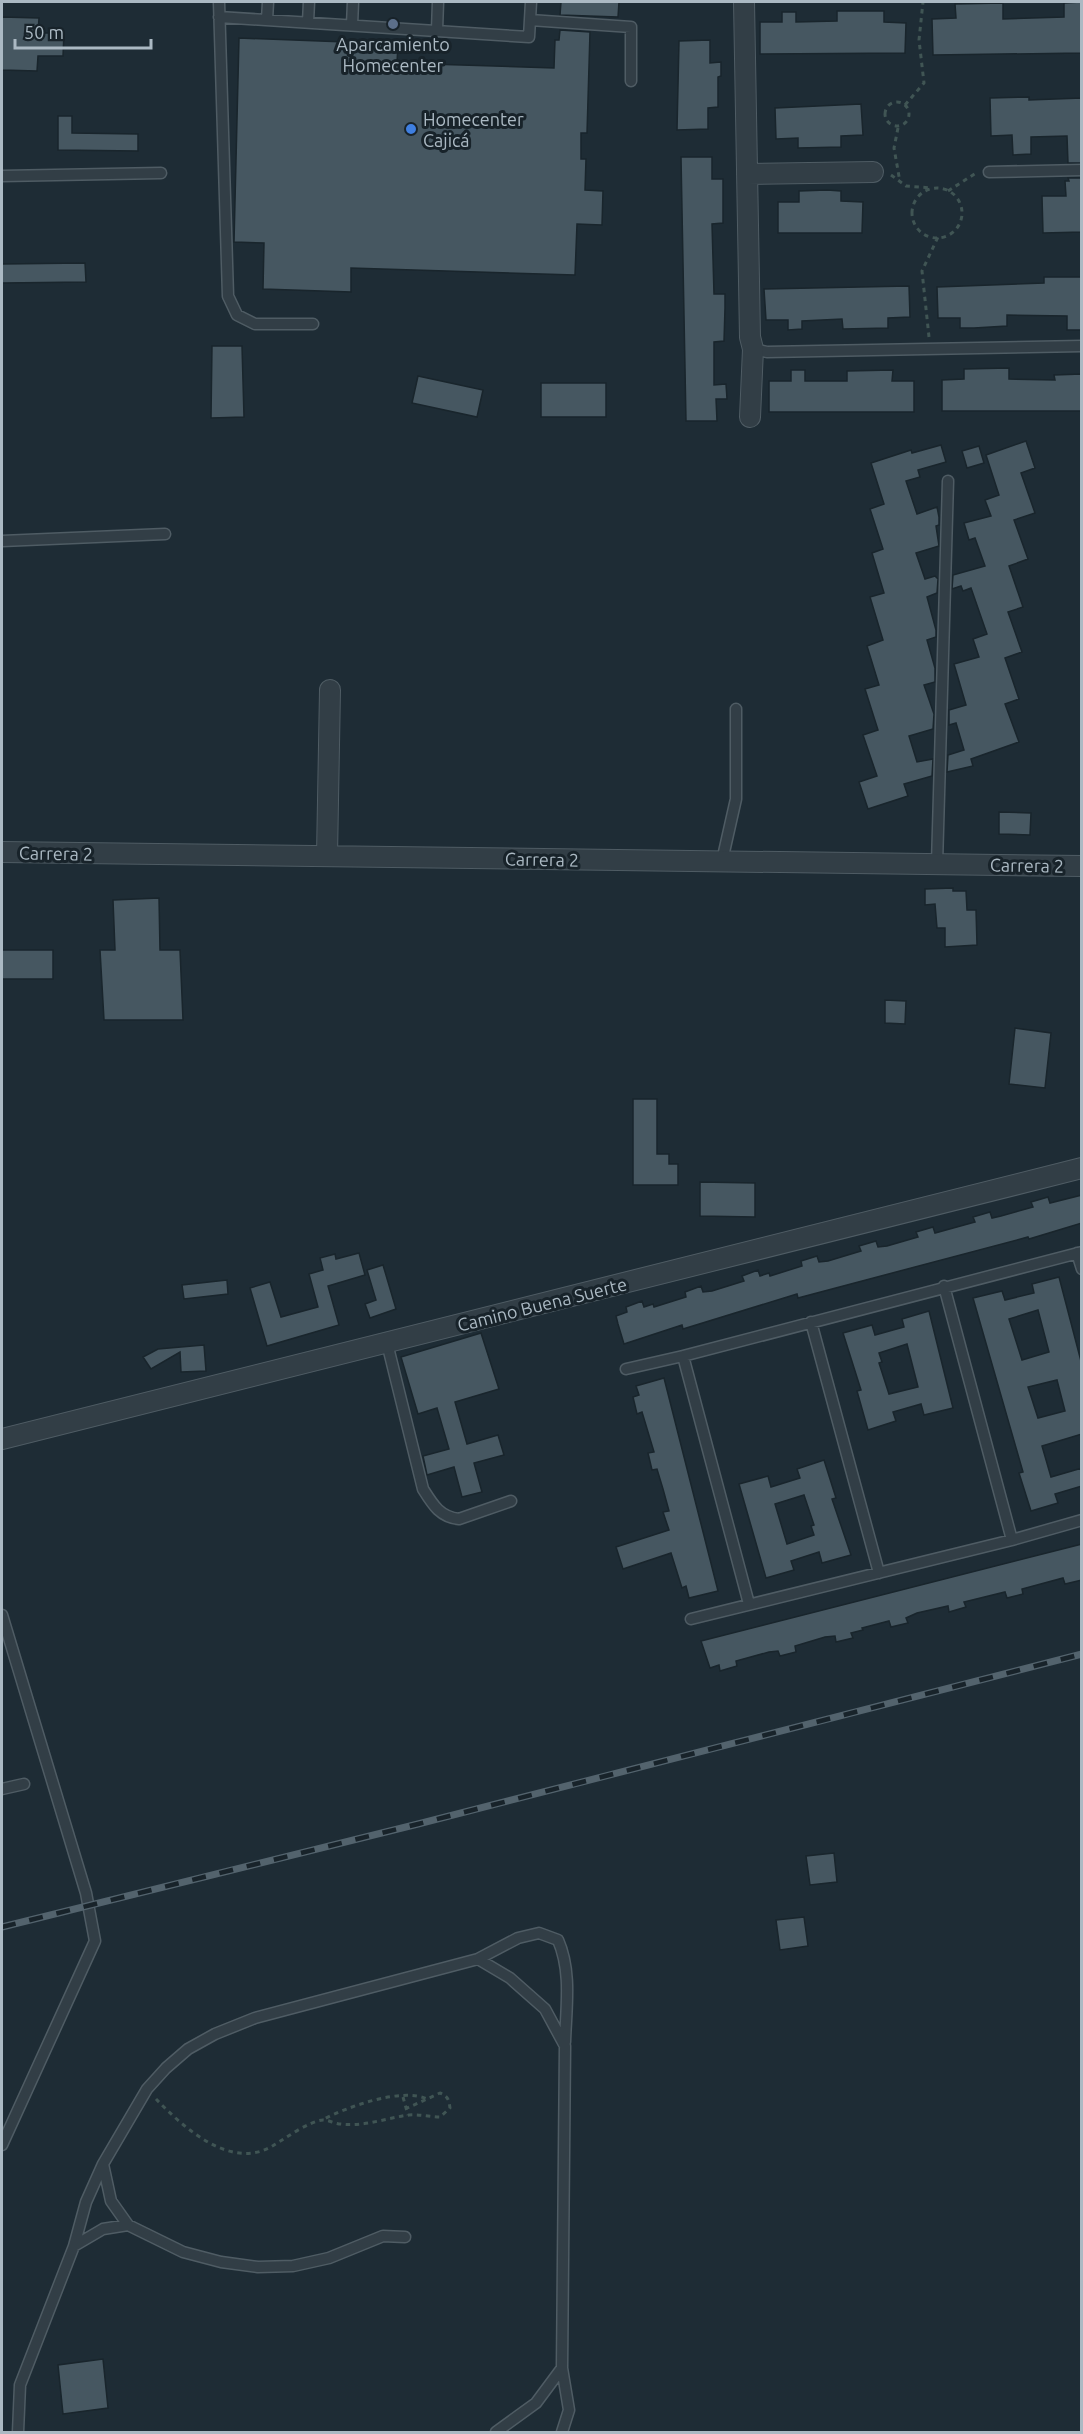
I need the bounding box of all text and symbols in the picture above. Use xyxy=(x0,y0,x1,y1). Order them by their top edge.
scale bar xyxy=(15,12,152,50)
marker: Aparcamiento Homecenter xyxy=(386,17,400,31)
text: 50 m xyxy=(24,22,64,42)
place label: Aparcamiento Homecenter xyxy=(336,34,450,75)
place label: Homecenter Cajicá xyxy=(423,109,524,150)
marker: Homecenter Cajicá xyxy=(404,122,418,136)
street label: Carrera 2 xyxy=(19,842,93,864)
street label: Carrera 2 xyxy=(505,848,579,870)
street label: Carrera 2 xyxy=(990,854,1064,876)
street label: Camino Buena Suerte xyxy=(455,1273,629,1335)

